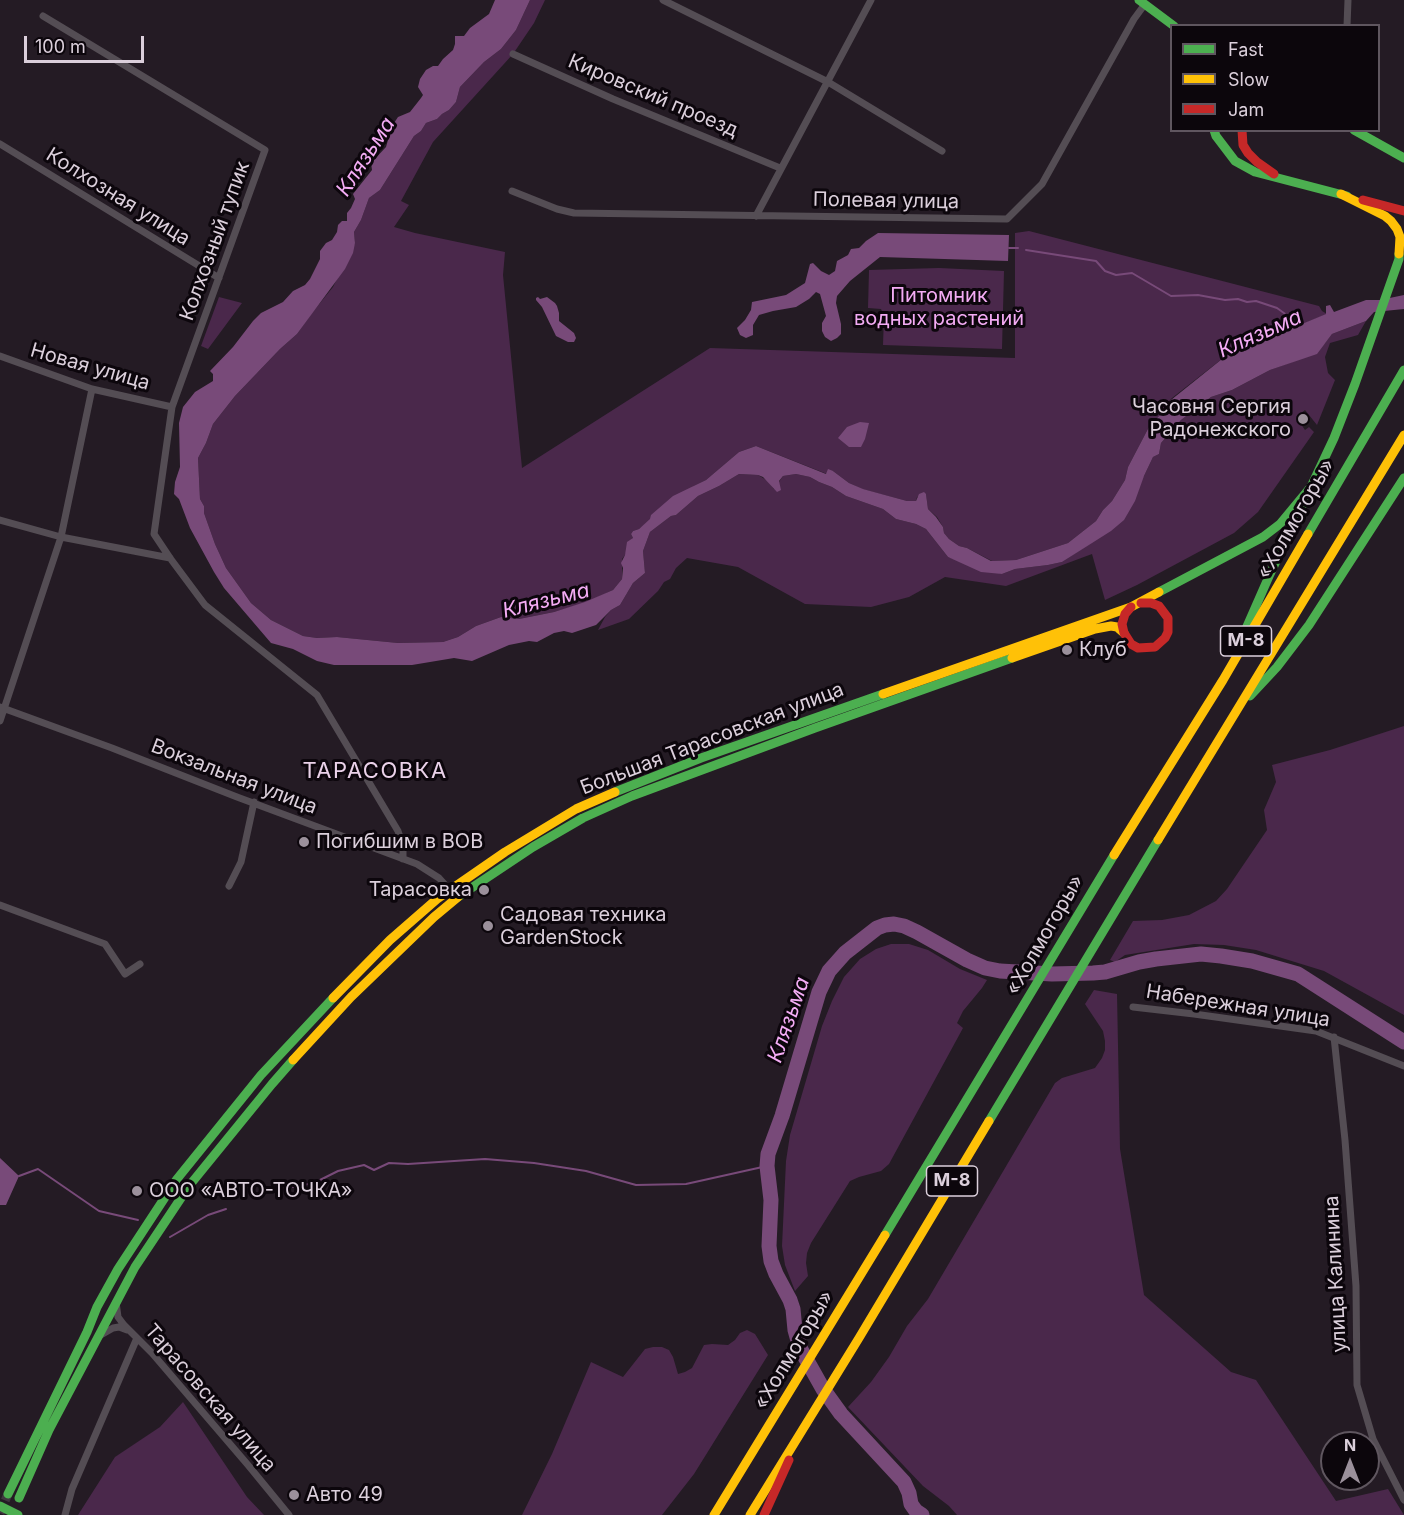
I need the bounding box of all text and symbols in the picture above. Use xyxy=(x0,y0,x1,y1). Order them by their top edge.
scale bar xyxy=(27,24,147,62)
legend xyxy=(1170,24,1380,132)
text: 100 m xyxy=(35,36,86,57)
text: Fast xyxy=(1228,39,1264,60)
street label: Кировский проезд xyxy=(564,49,742,143)
text: Slow xyxy=(1228,69,1269,90)
text: Jam xyxy=(1228,99,1264,120)
water label: Клязьма xyxy=(331,113,401,201)
street label: Колхозная улица xyxy=(42,143,194,251)
street label: Колхозный тупик xyxy=(175,158,255,324)
street label: Полевая улица xyxy=(813,188,959,214)
park label: Питомник водных растений xyxy=(854,284,1024,331)
water label: Клязьма xyxy=(1214,304,1306,364)
street label: Новая улица xyxy=(28,339,152,395)
place label: Часовня Сергия Радонежского xyxy=(1132,395,1291,442)
marker: Часовня Сергия Радонежского xyxy=(1296,412,1310,426)
street label: «Холмогоры» xyxy=(1252,455,1340,583)
water label: Клязьма xyxy=(500,578,592,624)
road number: М-8 xyxy=(1220,626,1272,656)
place label: Клуб xyxy=(1079,638,1127,662)
marker: Клуб xyxy=(1060,643,1074,657)
street label: Большая Тарасовская улица xyxy=(577,678,847,800)
street label: Вокзальная улица xyxy=(148,734,320,820)
district label: ТАРАСОВКА xyxy=(302,758,448,784)
place label: Погибшим в ВОВ xyxy=(316,830,483,854)
marker: Погибшим в ВОВ xyxy=(297,835,311,849)
street label: «Холмогоры» xyxy=(1001,871,1089,999)
place label: Тарасовка xyxy=(369,878,472,902)
marker: Тарасовка xyxy=(477,883,491,897)
place label: Садовая техника GardenStock xyxy=(500,903,666,950)
marker: Садовая техника GardenStock xyxy=(481,919,495,933)
water label: Клязьма xyxy=(763,974,815,1066)
street label: Набережная улица xyxy=(1144,980,1332,1032)
road number: М-8 xyxy=(926,1166,978,1196)
place label: ООО «АВТО-ТОЧКА» xyxy=(149,1179,352,1203)
marker: ООО «АВТО-ТОЧКА» xyxy=(130,1184,144,1198)
street label: улица Калинина xyxy=(1320,1195,1352,1353)
street label: «Холмогоры» xyxy=(749,1286,839,1414)
street label: Тарасовская улица xyxy=(139,1319,281,1477)
north arrow xyxy=(1320,1431,1380,1491)
text: N xyxy=(1344,1435,1356,1455)
place label: Авто 49 xyxy=(306,1483,383,1507)
marker: Авто 49 xyxy=(287,1488,301,1502)

